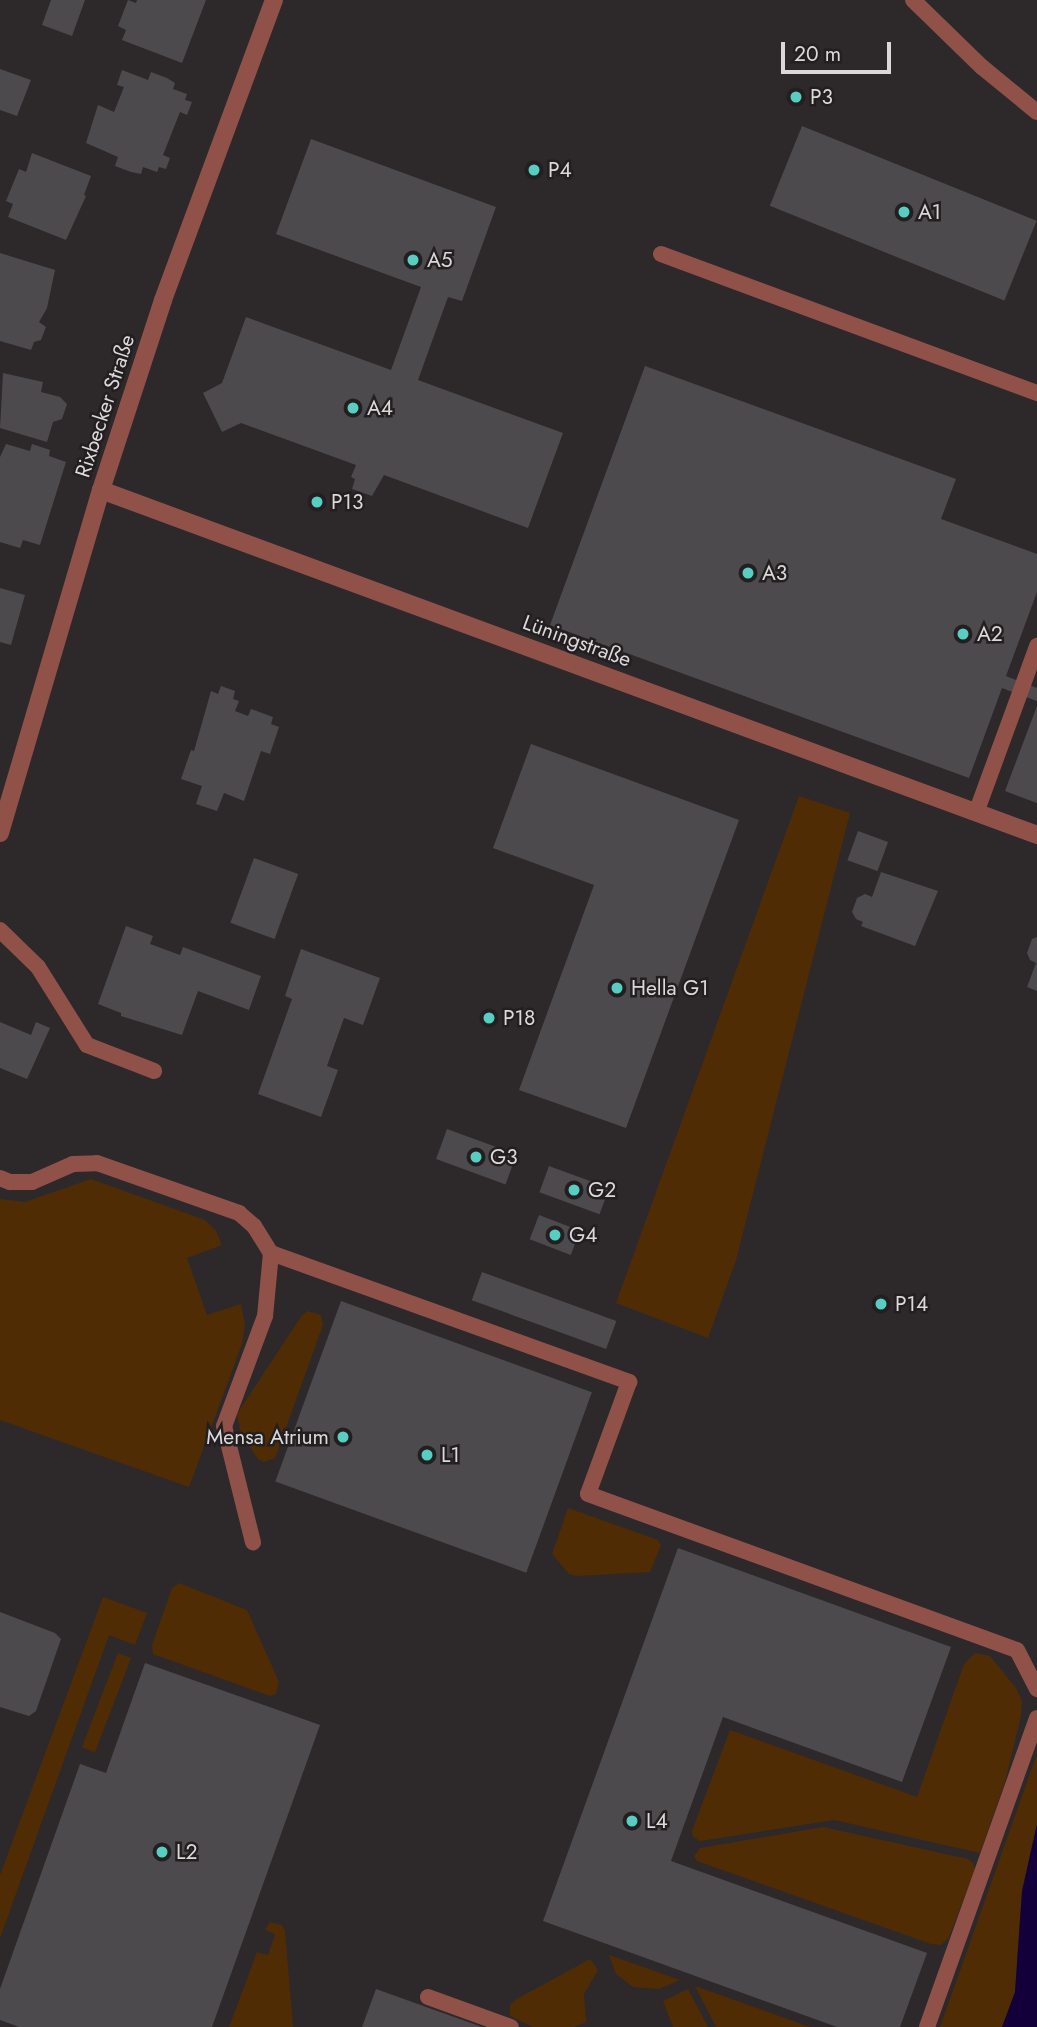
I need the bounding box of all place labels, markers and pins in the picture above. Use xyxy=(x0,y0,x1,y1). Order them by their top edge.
place label: P3 xyxy=(810,84,833,110)
marker: P3 xyxy=(788,89,804,105)
place label: P4 xyxy=(548,157,572,183)
marker: P4 xyxy=(526,162,542,178)
place label: A1 xyxy=(918,199,941,225)
marker: A1 xyxy=(896,204,912,220)
place label: A5 xyxy=(427,247,453,273)
marker: A5 xyxy=(405,252,421,268)
place label: A4 xyxy=(367,395,393,421)
marker: A4 xyxy=(345,400,361,416)
place label: P13 xyxy=(331,489,363,515)
marker: P13 xyxy=(309,494,325,510)
place label: A3 xyxy=(762,560,787,586)
marker: A3 xyxy=(740,565,756,581)
place label: A2 xyxy=(977,621,1003,647)
marker: A2 xyxy=(955,626,971,642)
place label: Hella G1 xyxy=(631,975,709,1001)
marker: Hella G1 xyxy=(609,980,625,996)
place label: P18 xyxy=(503,1005,535,1031)
marker: P18 xyxy=(481,1010,497,1026)
place label: G3 xyxy=(490,1144,518,1170)
marker: G3 xyxy=(468,1149,484,1165)
place label: G2 xyxy=(588,1177,616,1203)
marker: G2 xyxy=(566,1182,582,1198)
place label: G4 xyxy=(569,1222,598,1248)
marker: G4 xyxy=(547,1227,563,1243)
place label: P14 xyxy=(895,1291,928,1317)
marker: P14 xyxy=(873,1296,889,1312)
place label: Mensa Atrium xyxy=(206,1424,329,1450)
marker: Mensa Atrium xyxy=(335,1429,351,1445)
place label: L1 xyxy=(441,1442,460,1468)
marker: L1 xyxy=(419,1447,435,1463)
place label: L4 xyxy=(646,1808,668,1834)
marker: L4 xyxy=(624,1813,640,1829)
place label: L2 xyxy=(176,1839,197,1865)
marker: L2 xyxy=(154,1844,170,1860)

